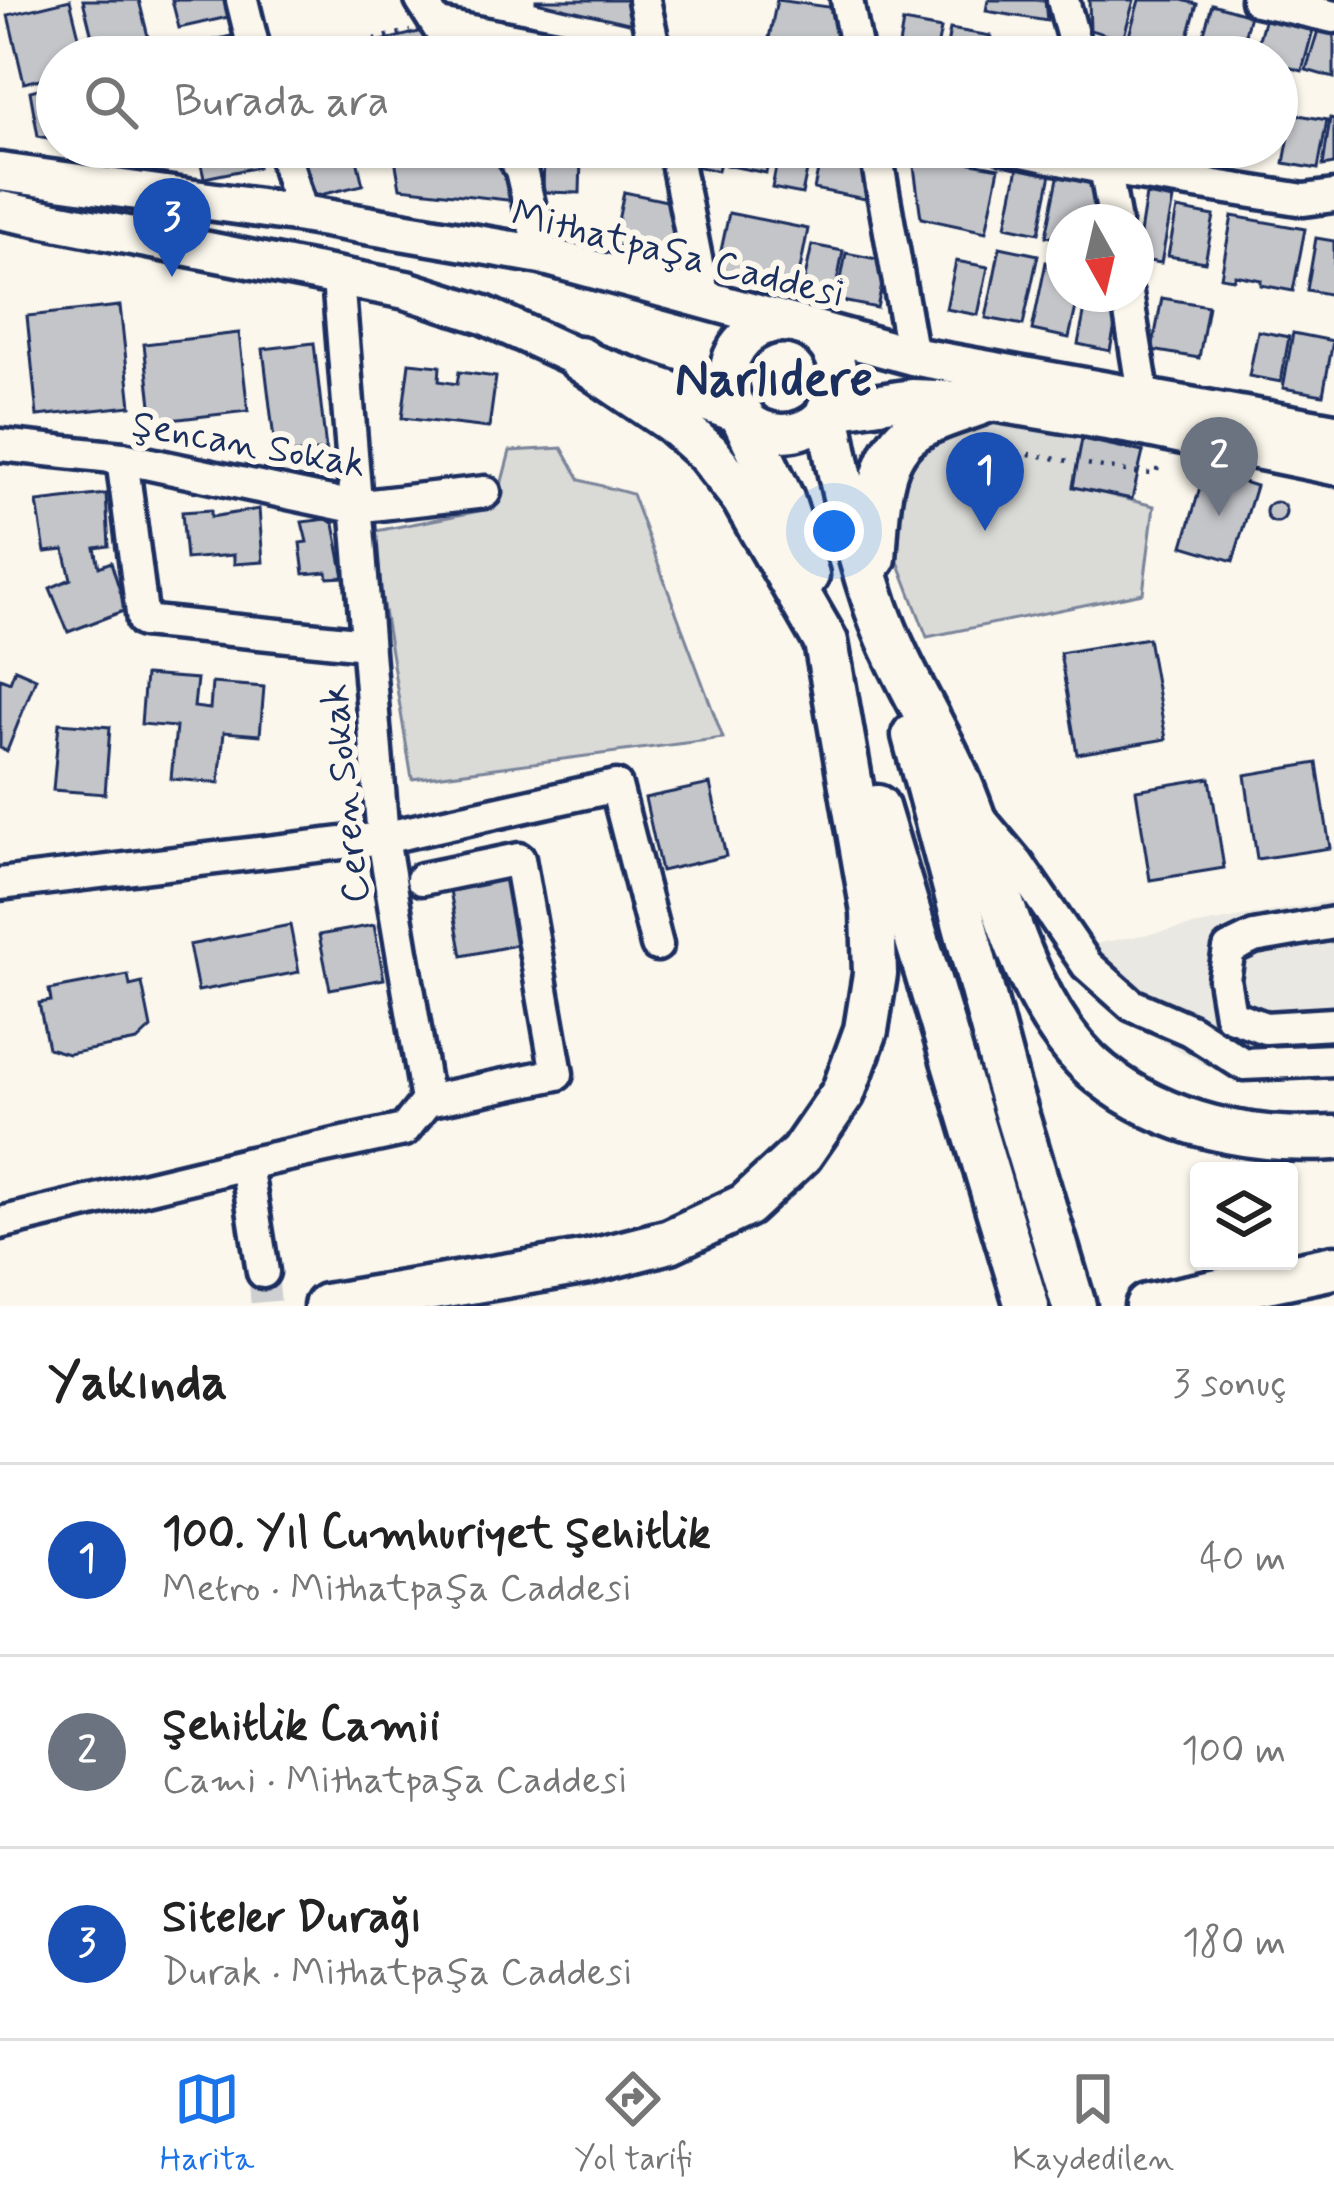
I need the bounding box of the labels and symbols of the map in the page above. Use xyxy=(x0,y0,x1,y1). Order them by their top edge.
pin: 3 xyxy=(133,178,211,277)
street label: Mithatpaşa Caddesi xyxy=(506,189,850,322)
north arrow xyxy=(1046,204,1154,312)
district label: Narlıdere xyxy=(675,348,873,414)
street label: Şencan Sokak xyxy=(128,400,369,491)
pin: 2 xyxy=(1180,417,1258,516)
pin: 1 xyxy=(946,432,1024,531)
your location xyxy=(804,501,864,561)
street label: Ceren Sokak xyxy=(310,682,383,906)

